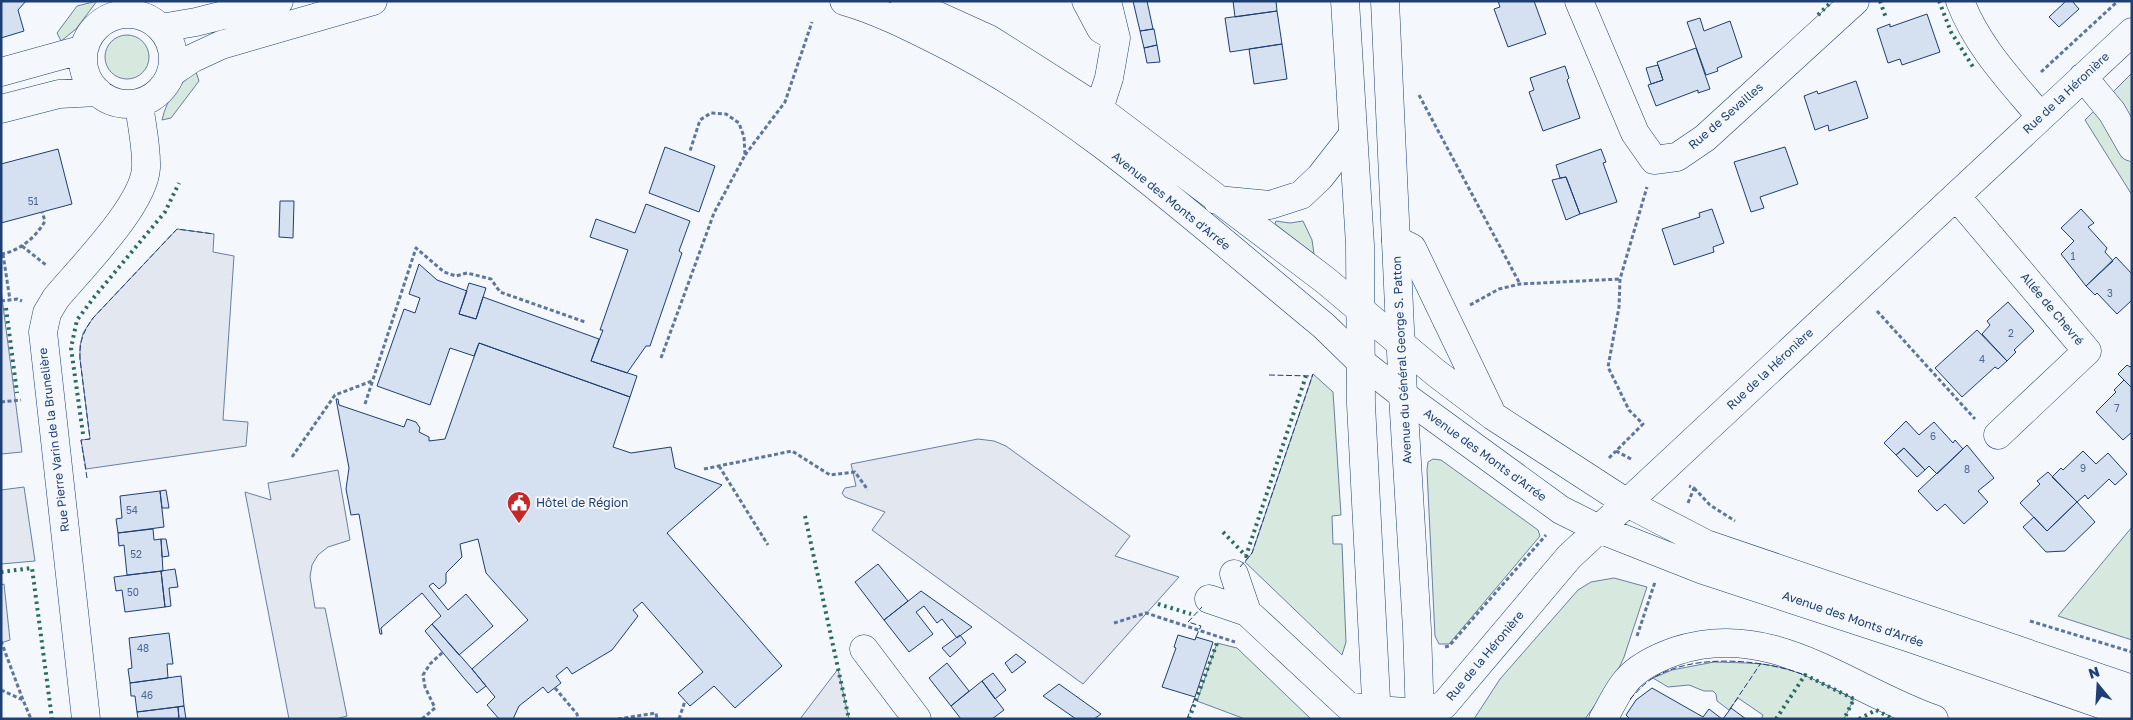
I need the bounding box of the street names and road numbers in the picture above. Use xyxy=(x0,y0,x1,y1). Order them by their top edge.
street label: Rue de la Héronière xyxy=(2019,49,2112,137)
street label: Rue de Sevailles xyxy=(1685,79,1766,152)
street label: Avenue des Monts d'Arrée xyxy=(1109,148,1234,253)
street label: Avenue du Général George S. Patton xyxy=(1389,256,1414,464)
street label: Allée de Chevré xyxy=(2018,269,2087,348)
street label: Rue de la Héronière xyxy=(1723,325,1816,413)
street label: Rue Pierre Varin de la Brunelière xyxy=(35,347,72,533)
street label: Avenue des Monts d'Arrée xyxy=(1421,405,1550,504)
street label: Avenue des Monts d'Arrée xyxy=(1781,587,1926,650)
street label: Rue de la Héronière xyxy=(1443,608,1527,704)

